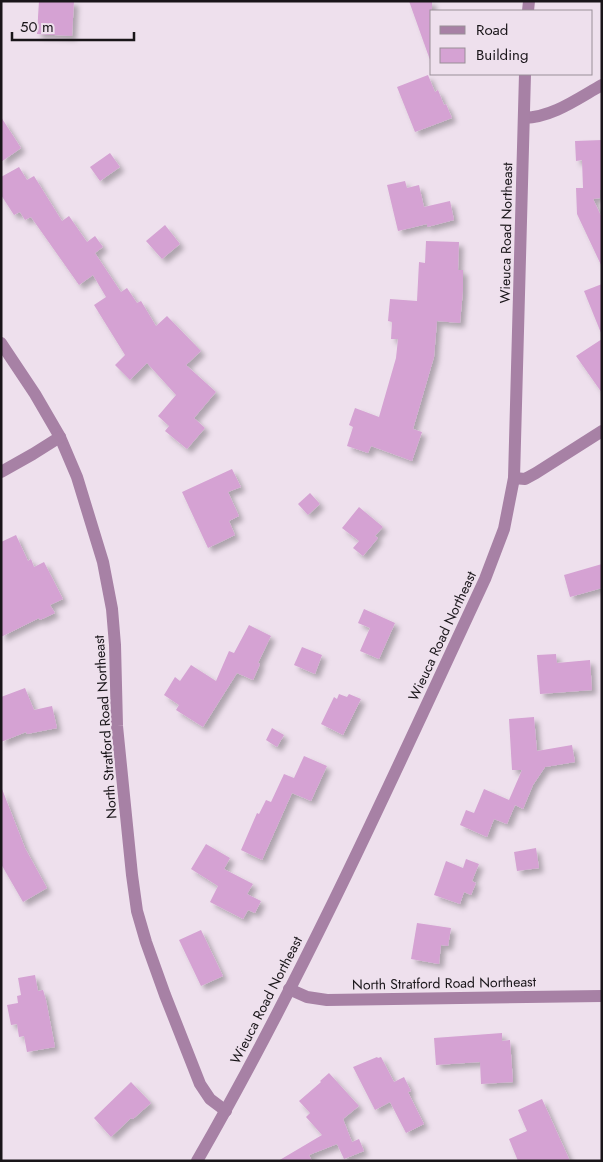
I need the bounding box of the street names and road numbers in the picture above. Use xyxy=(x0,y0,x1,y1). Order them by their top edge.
street label: Wieuca Road Northeast xyxy=(495,162,517,304)
street label: Wieuca Road Northeast xyxy=(403,567,481,704)
street label: North Stratford Road Northeast xyxy=(89,634,121,820)
street label: Wieuca Road Northeast xyxy=(225,932,307,1067)
street label: North Stratford Road Northeast xyxy=(352,971,537,995)

